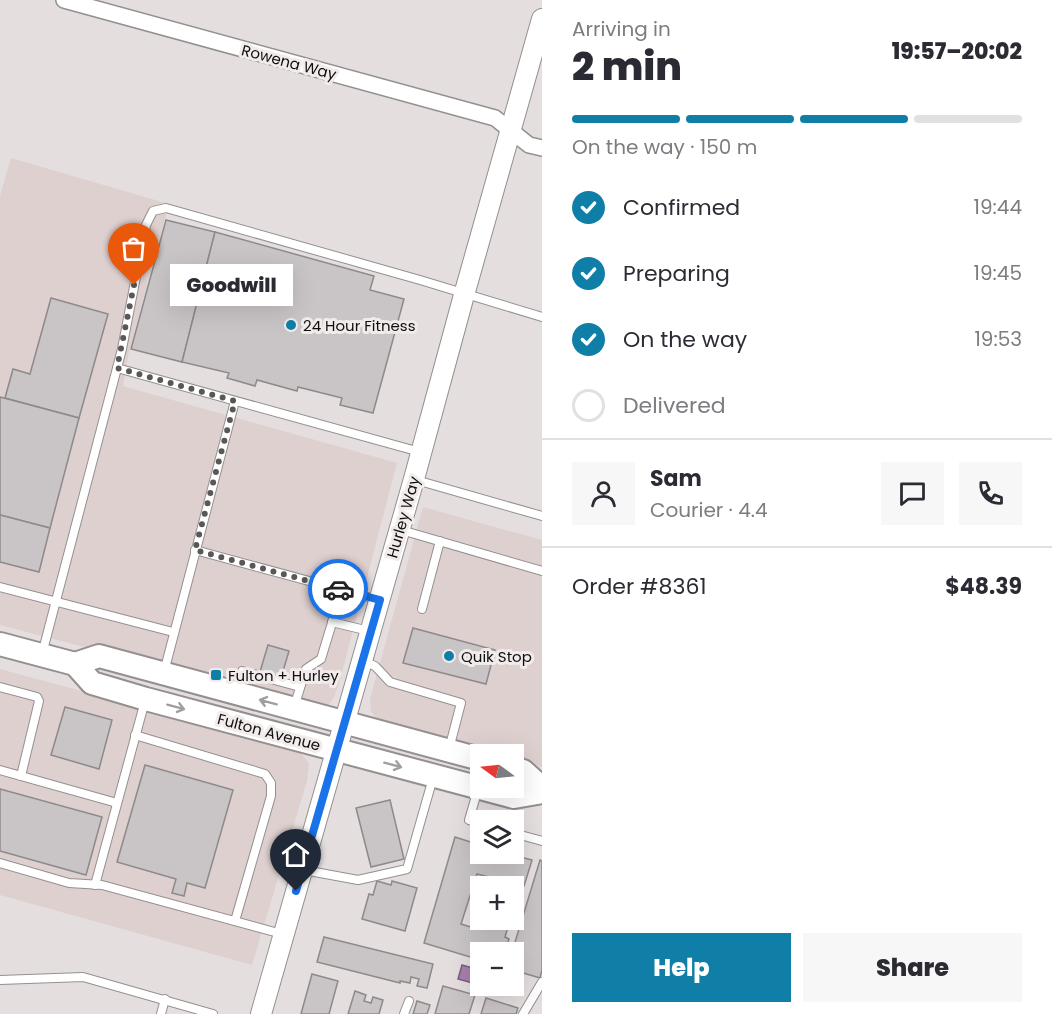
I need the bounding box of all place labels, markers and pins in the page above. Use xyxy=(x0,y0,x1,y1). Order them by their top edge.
pin xyxy=(108,223,159,285)
callout: Goodwill xyxy=(170,264,293,306)
place label: 24 Hour Fitness xyxy=(303,315,416,336)
marker: 24 Hour Fitness xyxy=(284,318,298,332)
place label: Quik Stop xyxy=(461,646,532,667)
marker: Quik Stop xyxy=(442,649,456,663)
place label: Fulton + Hurley xyxy=(228,665,339,686)
marker: Fulton + Hurley xyxy=(209,668,223,682)
pin xyxy=(270,829,321,891)

